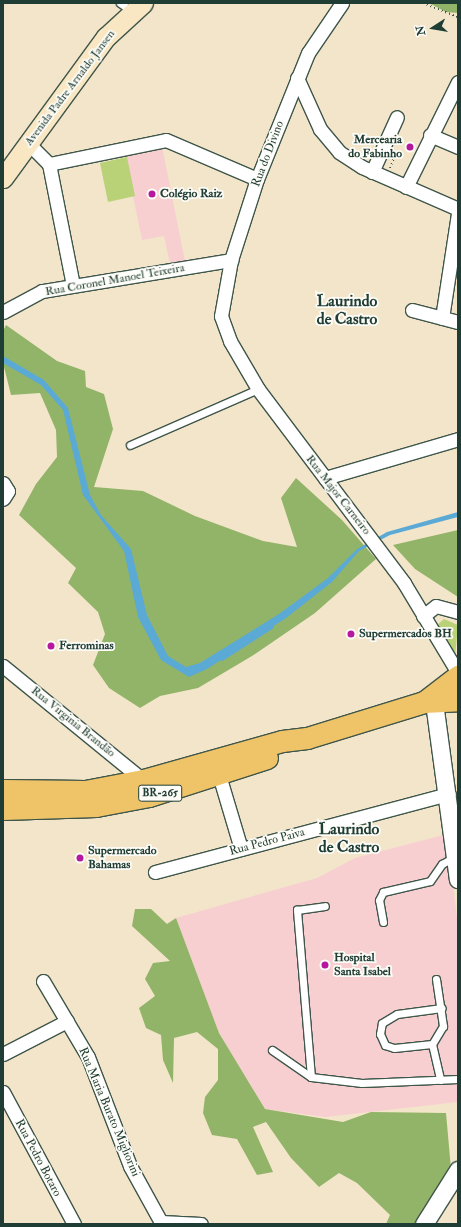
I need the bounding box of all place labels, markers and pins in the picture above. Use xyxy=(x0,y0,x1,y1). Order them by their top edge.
place label: Mercearia do Fabinho xyxy=(348,133,402,161)
marker: Mercearia do Fabinho xyxy=(405,142,415,152)
place label: Colégio Raiz xyxy=(160,187,222,201)
marker: Colégio Raiz xyxy=(147,189,157,199)
place label: Supermercados BH xyxy=(359,627,452,641)
marker: Supermercados BH xyxy=(346,629,356,639)
place label: Ferrominas xyxy=(59,639,114,653)
marker: Ferrominas xyxy=(46,641,56,651)
place label: Supermercado Bahamas xyxy=(88,844,157,872)
marker: Supermercado Bahamas xyxy=(75,853,85,863)
place label: Hospital Santa Isabel xyxy=(334,951,391,979)
marker: Hospital Santa Isabel xyxy=(319,959,331,971)

